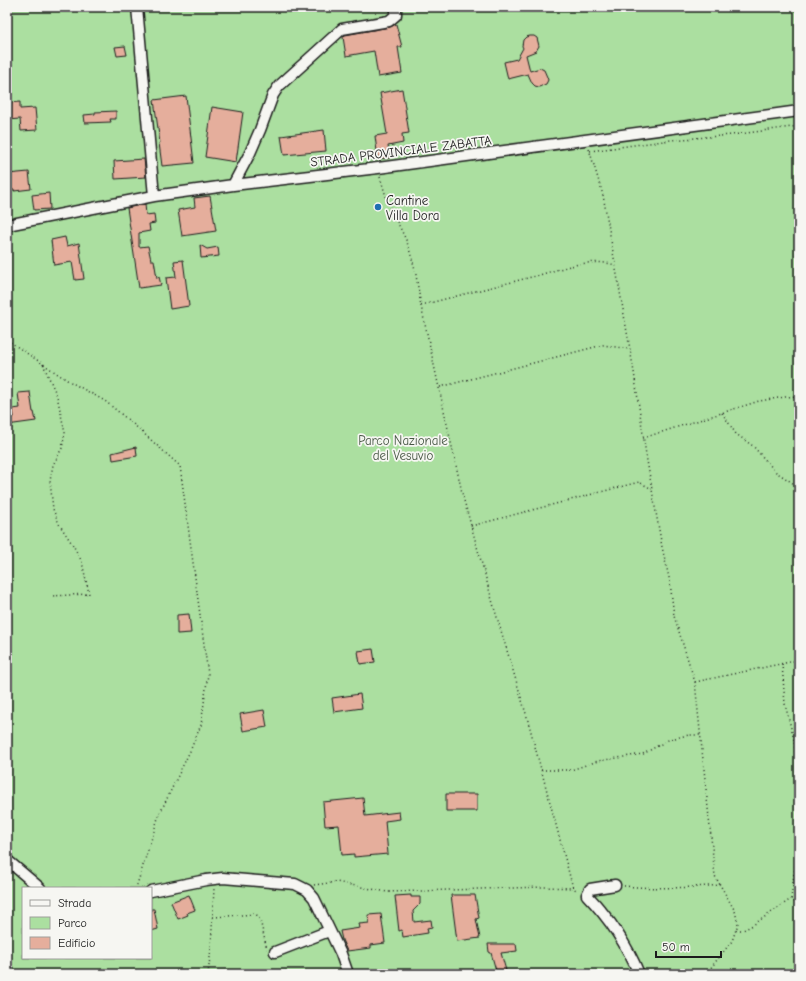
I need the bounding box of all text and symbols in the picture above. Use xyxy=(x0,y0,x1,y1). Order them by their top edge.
street label: STRADA PROVINCIALE ZABATTA xyxy=(310,132,493,170)
place label: Cantine Villa Dora xyxy=(386,193,439,223)
marker: Cantine Villa Dora xyxy=(373,202,383,212)
park label: Parco Nazionale del Vesuvio xyxy=(358,433,448,463)
legend xyxy=(22,887,152,959)
text: Strada xyxy=(58,896,91,910)
text: Parco xyxy=(58,916,87,930)
scale bar xyxy=(656,933,721,959)
text: Edificio xyxy=(58,936,95,950)
text: 50 m xyxy=(662,940,690,954)

